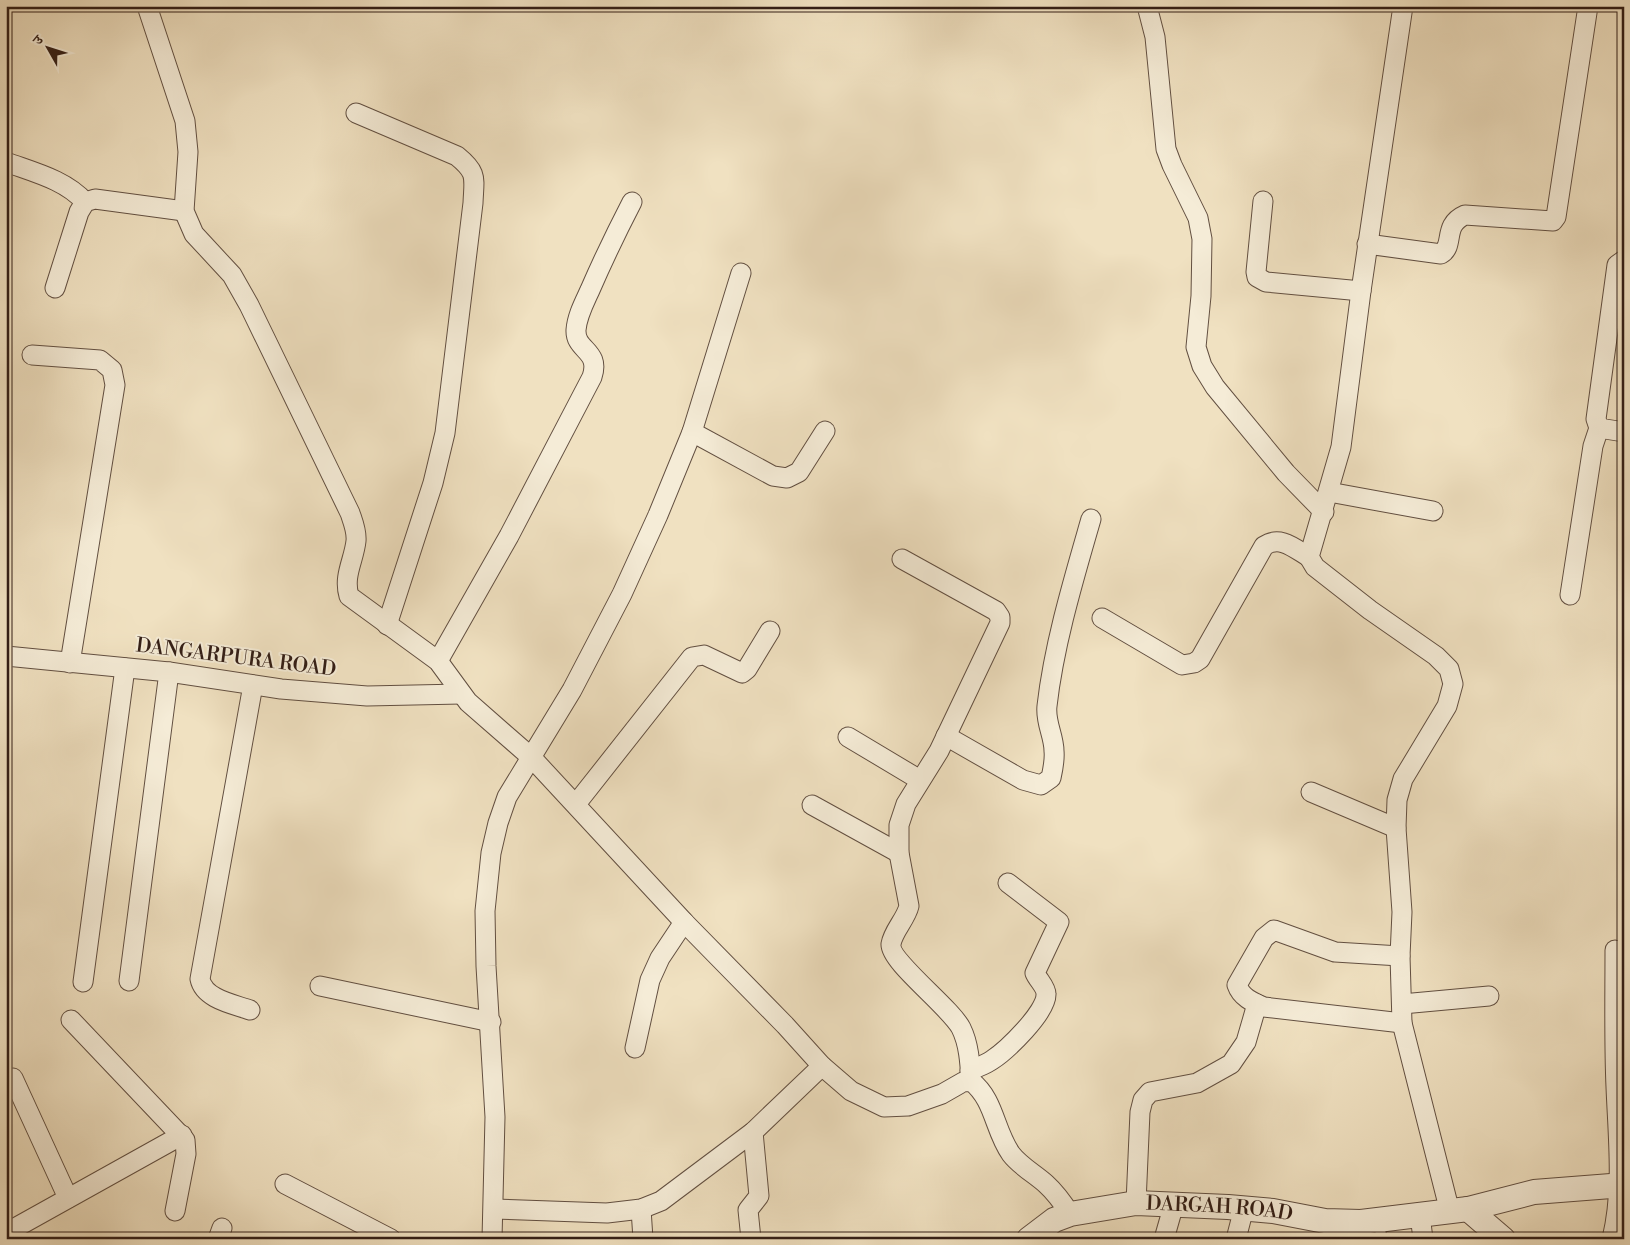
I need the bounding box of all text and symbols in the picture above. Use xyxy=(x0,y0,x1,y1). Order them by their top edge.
north arrow xyxy=(22,22,72,72)
text: उ xyxy=(29,31,48,50)
street label: DANGARPURA ROAD xyxy=(134,633,338,683)
street label: DARGAH ROAD xyxy=(1145,1191,1295,1227)

